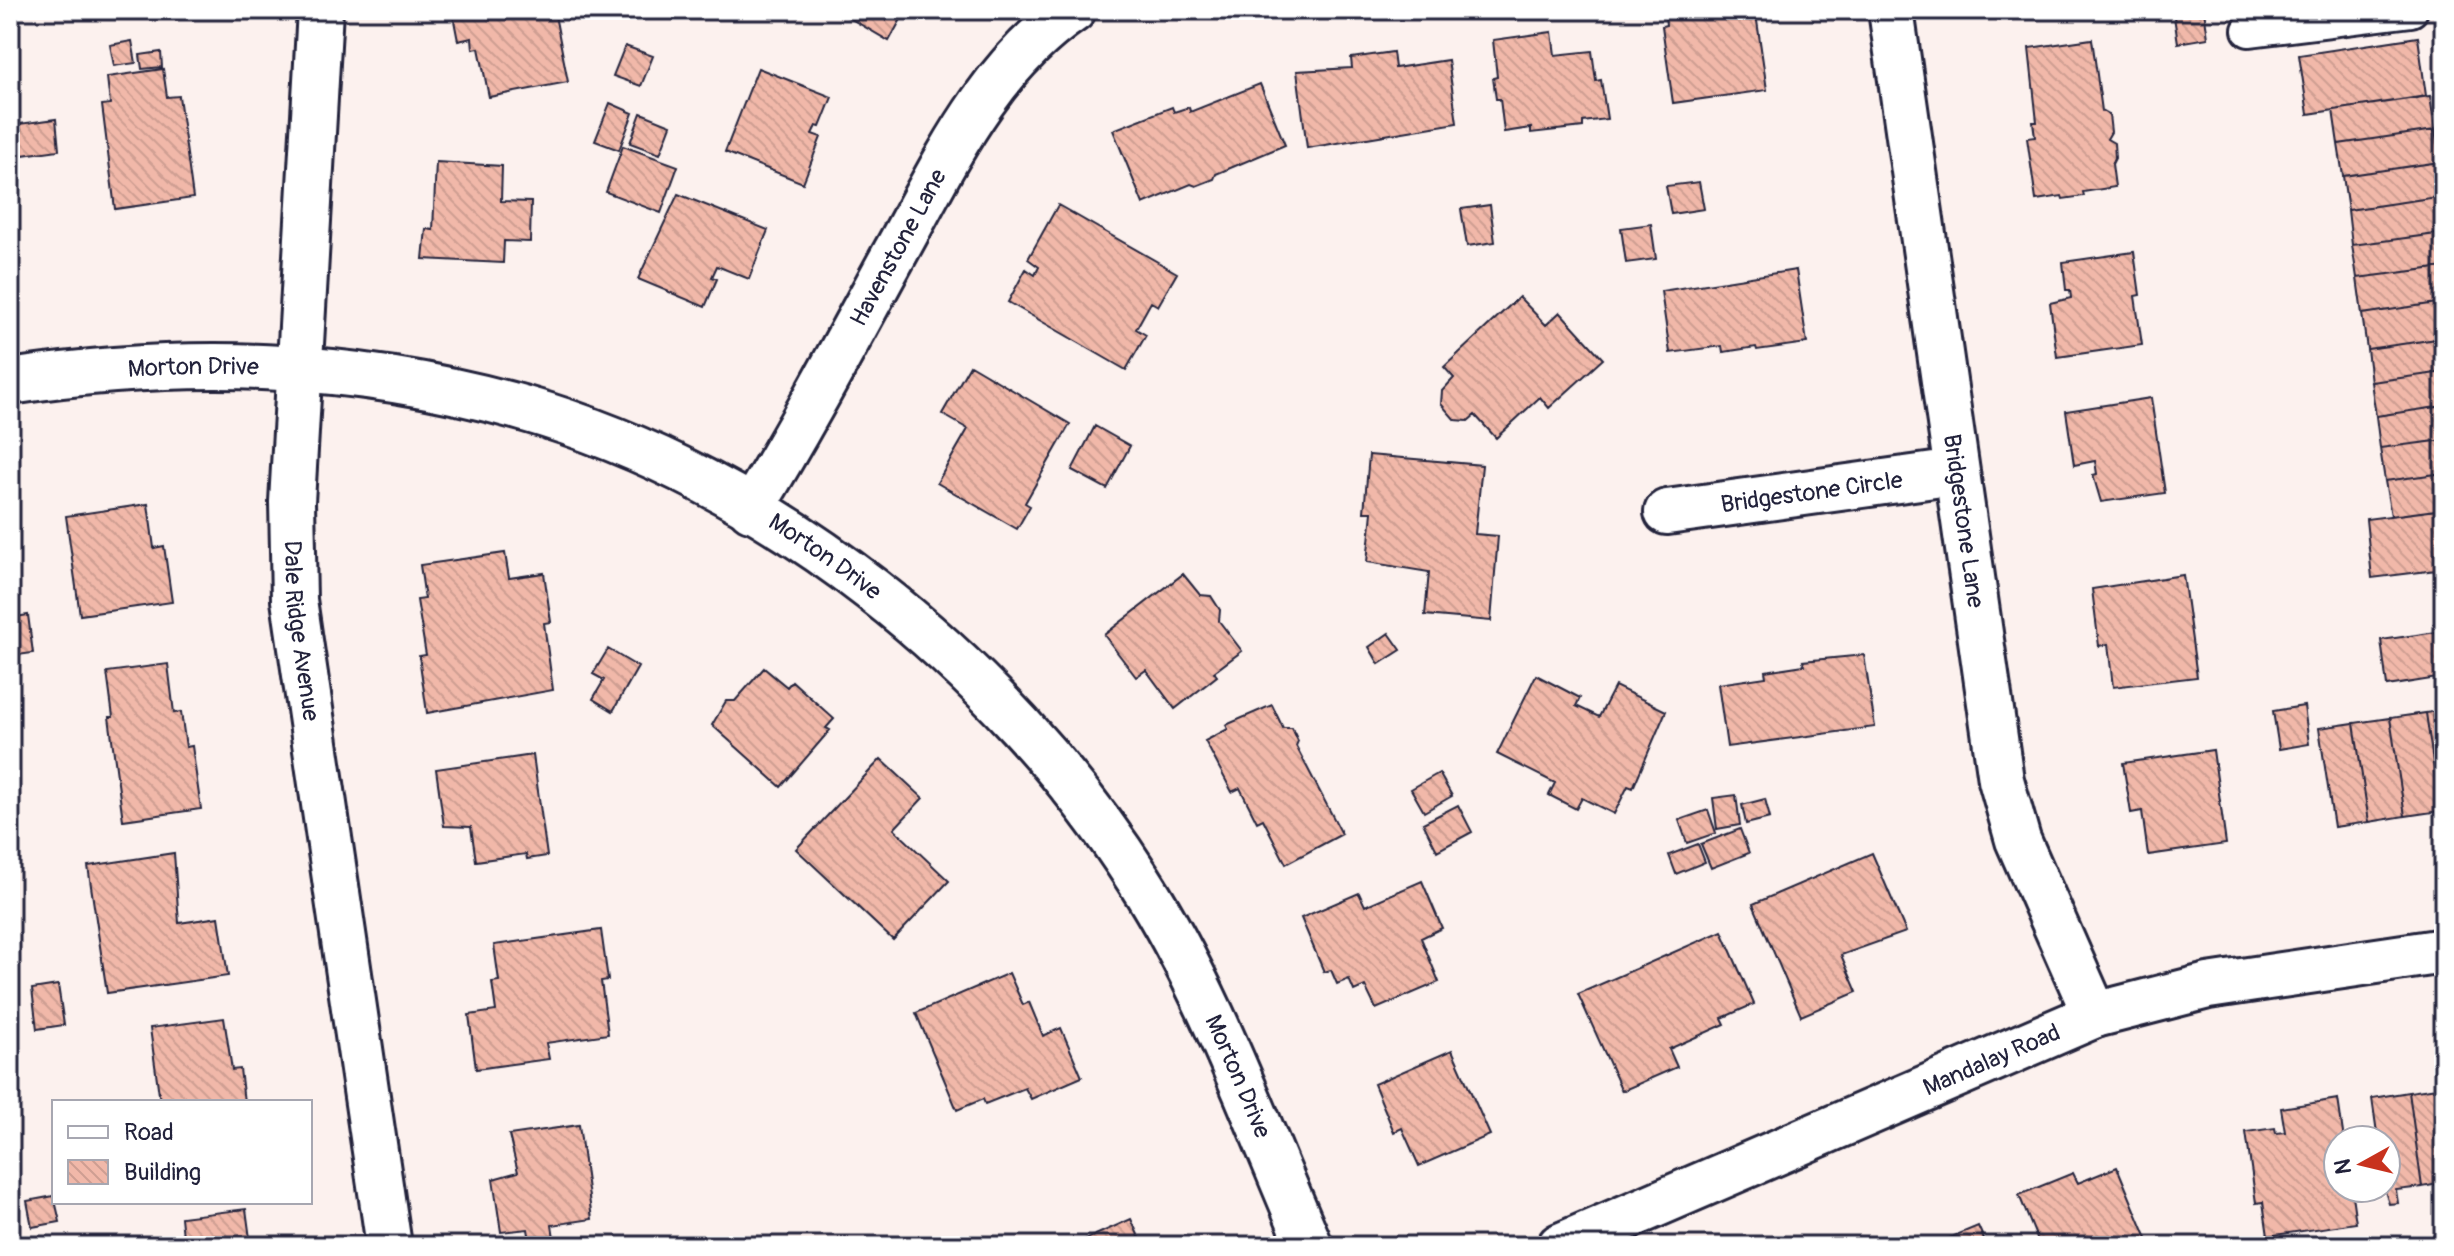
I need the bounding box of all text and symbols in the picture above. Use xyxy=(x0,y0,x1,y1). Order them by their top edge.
street label: Havenstone Lane xyxy=(843,164,953,331)
street label: Morton Drive xyxy=(127,352,259,384)
street label: Bridgestone Lane xyxy=(1937,432,1991,610)
street label: Bridgestone Circle xyxy=(1719,465,1904,519)
street label: Morton Drive xyxy=(763,507,888,606)
street label: Dale Ridge Avenue xyxy=(278,540,326,723)
street label: Morton Drive xyxy=(1199,1010,1278,1142)
street label: Mandalay Road xyxy=(1919,1017,2064,1102)
legend xyxy=(52,1100,312,1204)
text: Road xyxy=(124,1118,174,1147)
north arrow xyxy=(2322,1124,2402,1204)
text: N xyxy=(2328,1157,2358,1176)
text: Building xyxy=(124,1158,201,1187)

